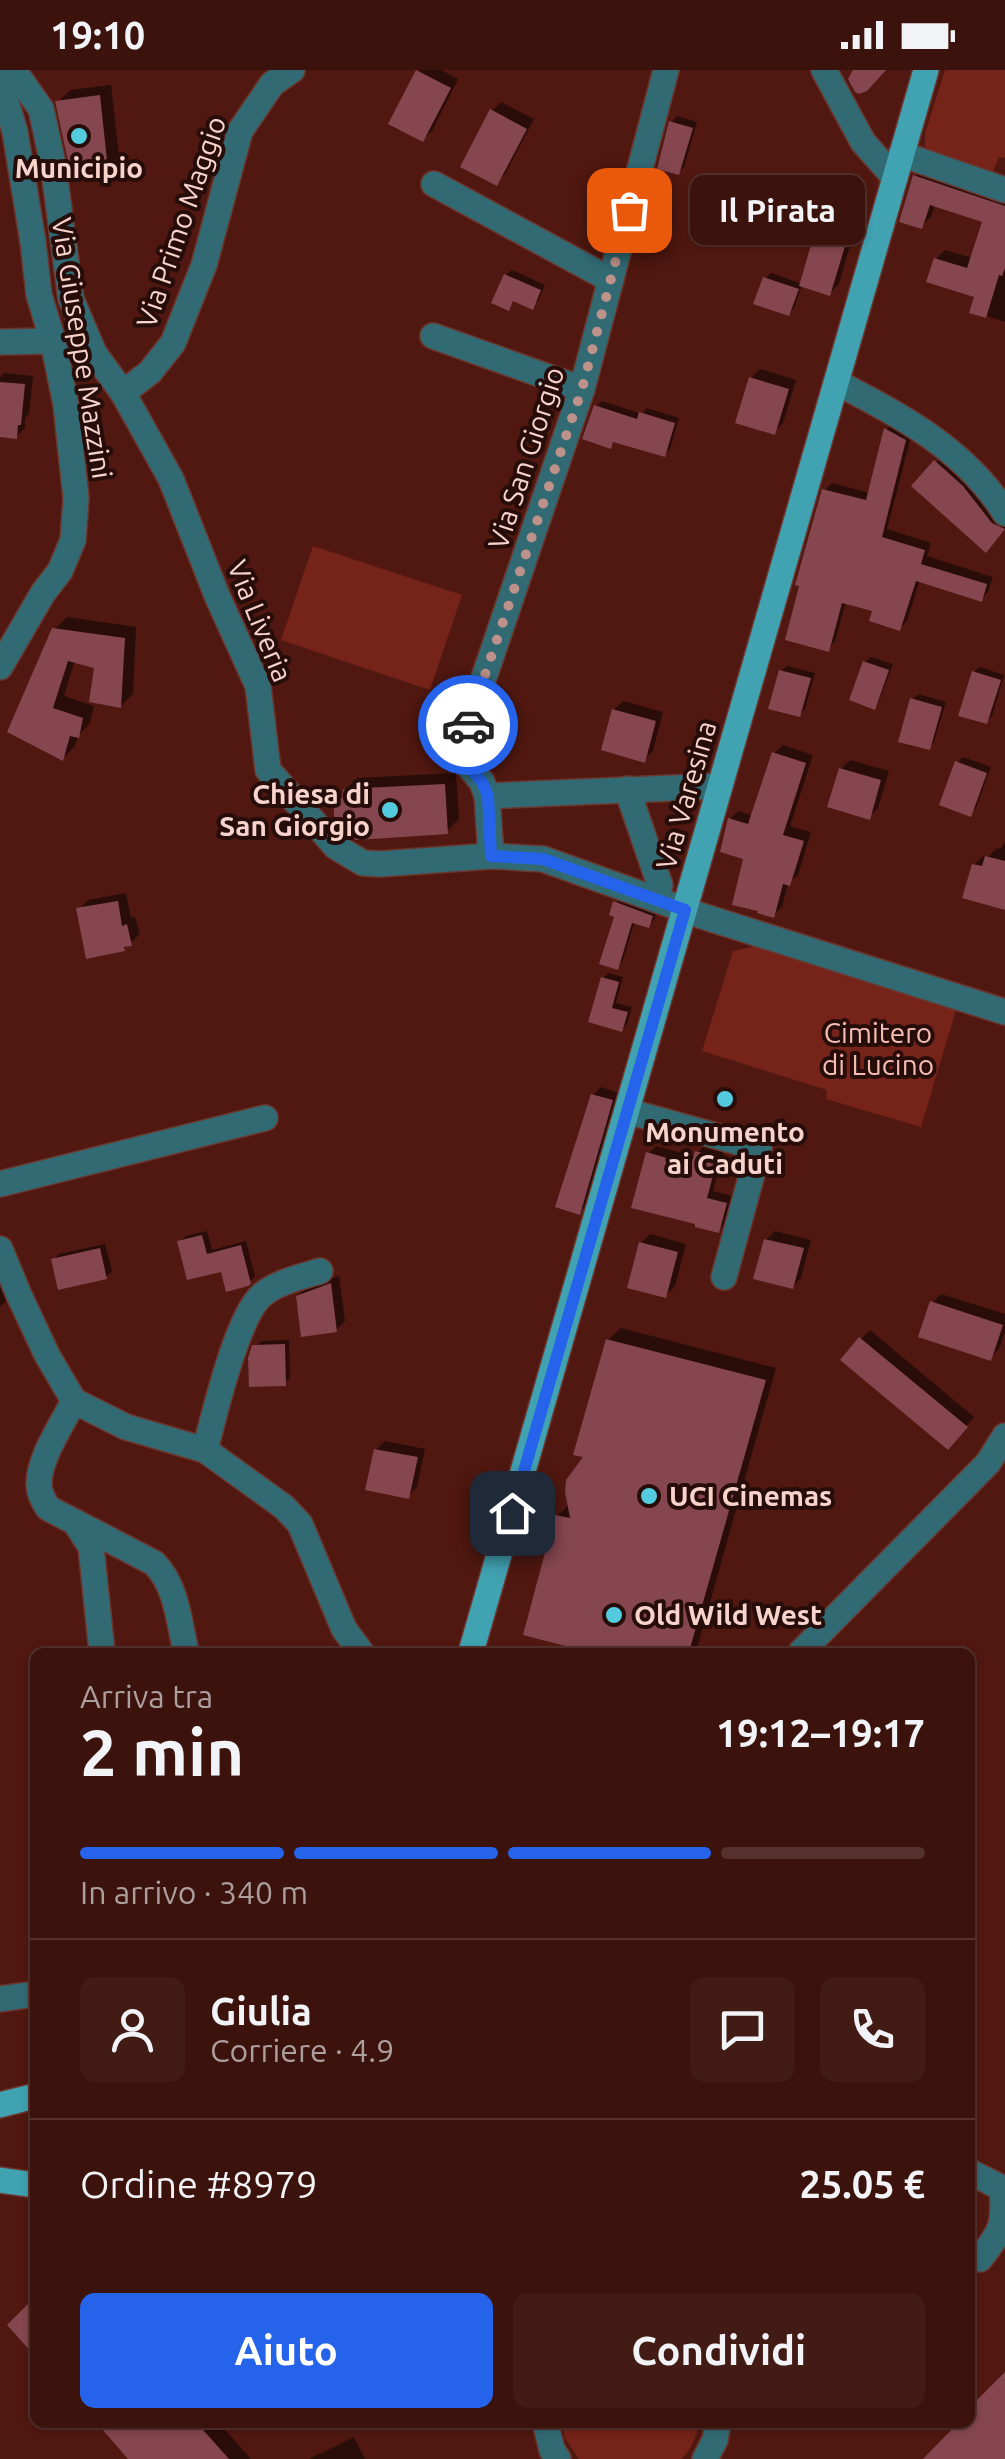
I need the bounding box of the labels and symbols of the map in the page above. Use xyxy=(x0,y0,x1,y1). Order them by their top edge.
street label: Via Primo Maggio xyxy=(130,112,231,332)
marker: Municipio xyxy=(68,125,90,147)
place label: Municipio xyxy=(15,152,143,183)
pin xyxy=(587,168,672,253)
callout: Il Pirata xyxy=(689,175,864,245)
street label: Via Giuseppe Mazzini xyxy=(47,215,118,481)
street label: Via San Giorgio xyxy=(482,363,570,553)
street label: Via Liveria xyxy=(222,556,299,686)
courier xyxy=(418,675,518,775)
street label: Via Varesina xyxy=(649,717,722,873)
place label: Chiesa di San Giorgio xyxy=(219,778,370,841)
marker: Chiesa di San Giorgio xyxy=(379,799,401,821)
park label: Cimitero di Lucino xyxy=(822,1017,934,1080)
marker: Monumento ai Caduti xyxy=(714,1088,736,1110)
place label: Monumento ai Caduti xyxy=(645,1116,805,1179)
pin xyxy=(470,1471,555,1556)
place label: UCI Cinemas xyxy=(669,1480,832,1511)
marker: UCI Cinemas xyxy=(638,1485,660,1507)
place label: Old Wild West xyxy=(634,1599,822,1630)
marker: Old Wild West xyxy=(603,1604,625,1626)

